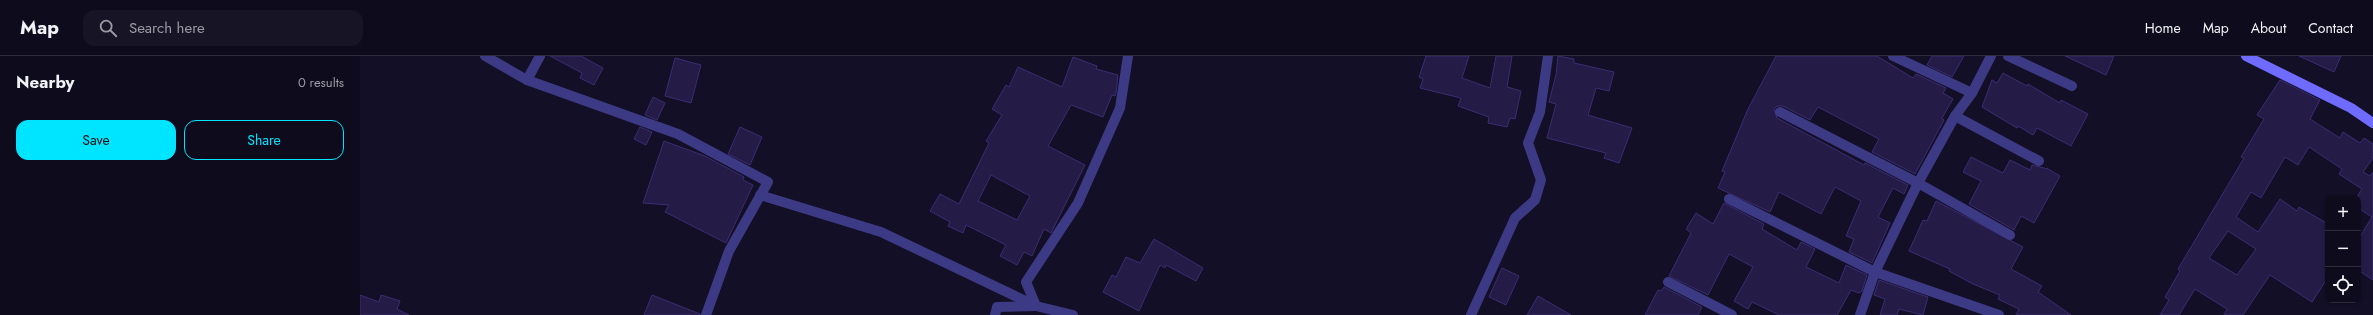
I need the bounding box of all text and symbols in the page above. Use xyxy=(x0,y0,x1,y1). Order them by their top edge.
search box xyxy=(83,10,363,46)
text: Map xyxy=(20,14,59,41)
icon: search xyxy=(97,17,119,39)
text: Search here xyxy=(129,17,205,39)
text: Home xyxy=(2145,18,2181,38)
text: Map xyxy=(2203,18,2229,38)
text: About xyxy=(2251,18,2286,38)
text: Contact xyxy=(2308,18,2353,38)
text: Nearby xyxy=(16,70,74,94)
text: 0 results xyxy=(298,73,344,92)
button: Save xyxy=(16,120,176,160)
button: Share xyxy=(184,120,344,160)
map controls xyxy=(2325,195,2361,303)
button: + xyxy=(2325,195,2361,231)
button: − xyxy=(2325,231,2361,267)
button: locate xyxy=(2325,267,2361,303)

